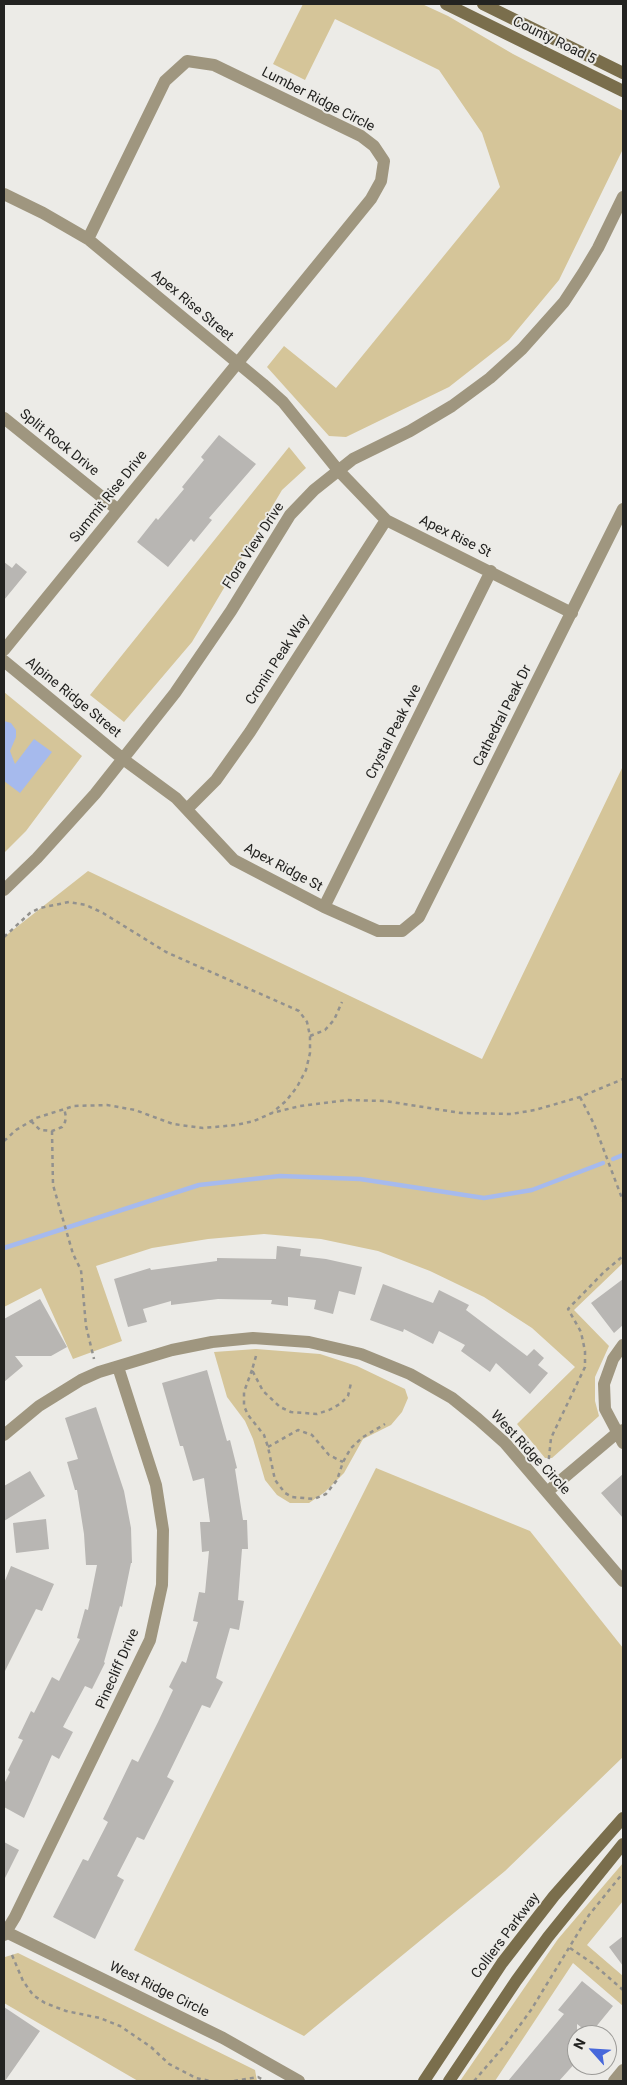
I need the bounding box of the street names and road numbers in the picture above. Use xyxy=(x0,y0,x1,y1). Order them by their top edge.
street label: County Road 5 xyxy=(510,14,598,68)
street label: Lumber Ridge Circle xyxy=(259,64,377,136)
street label: Apex Rise Street xyxy=(148,267,236,345)
street label: Split Rock Drive xyxy=(16,406,102,480)
street label: Summit Rise Drive xyxy=(67,448,151,546)
street label: Flora View Drive xyxy=(220,500,288,592)
street label: Apex Rise St xyxy=(416,512,494,562)
street label: Cronin Peak Way xyxy=(242,612,314,708)
street label: Alpine Ridge Street xyxy=(22,654,124,742)
street label: Cathedral Peak Dr xyxy=(470,662,536,770)
street label: Crystal Peak Ave xyxy=(363,682,425,782)
street label: Apex Ridge St xyxy=(241,840,325,896)
street label: West Ridge Circle xyxy=(487,1407,573,1499)
street label: Pinecliff Drive xyxy=(93,1626,143,1712)
street label: Colliers Parkway xyxy=(468,1890,544,1982)
street label: West Ridge Circle xyxy=(106,1959,212,2021)

